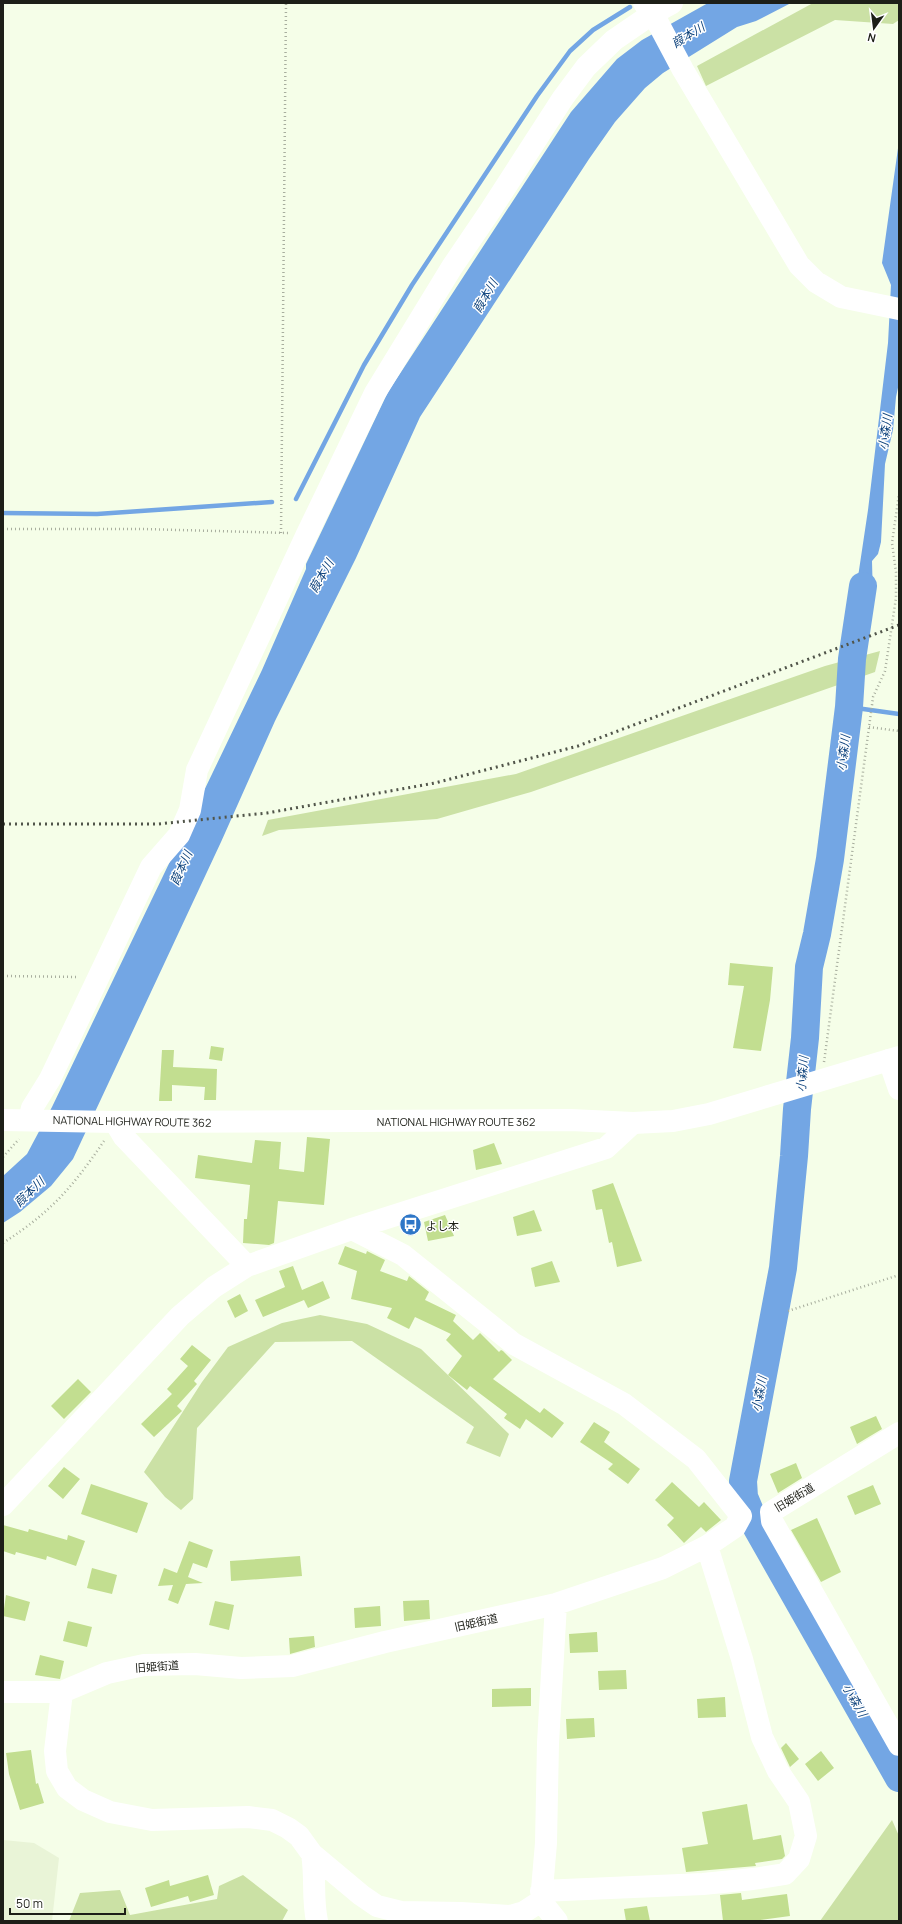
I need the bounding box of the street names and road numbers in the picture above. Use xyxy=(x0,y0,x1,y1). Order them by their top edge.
street label: NATIONAL HIGHWAY ROUTE 362 xyxy=(53,1112,211,1130)
street label: NATIONAL HIGHWAY ROUTE 362 xyxy=(377,1114,535,1129)
street label: 旧姫街道 xyxy=(771,1479,817,1515)
street label: 旧姫街道 xyxy=(453,1610,499,1634)
street label: 旧姫街道 xyxy=(135,1657,179,1675)

